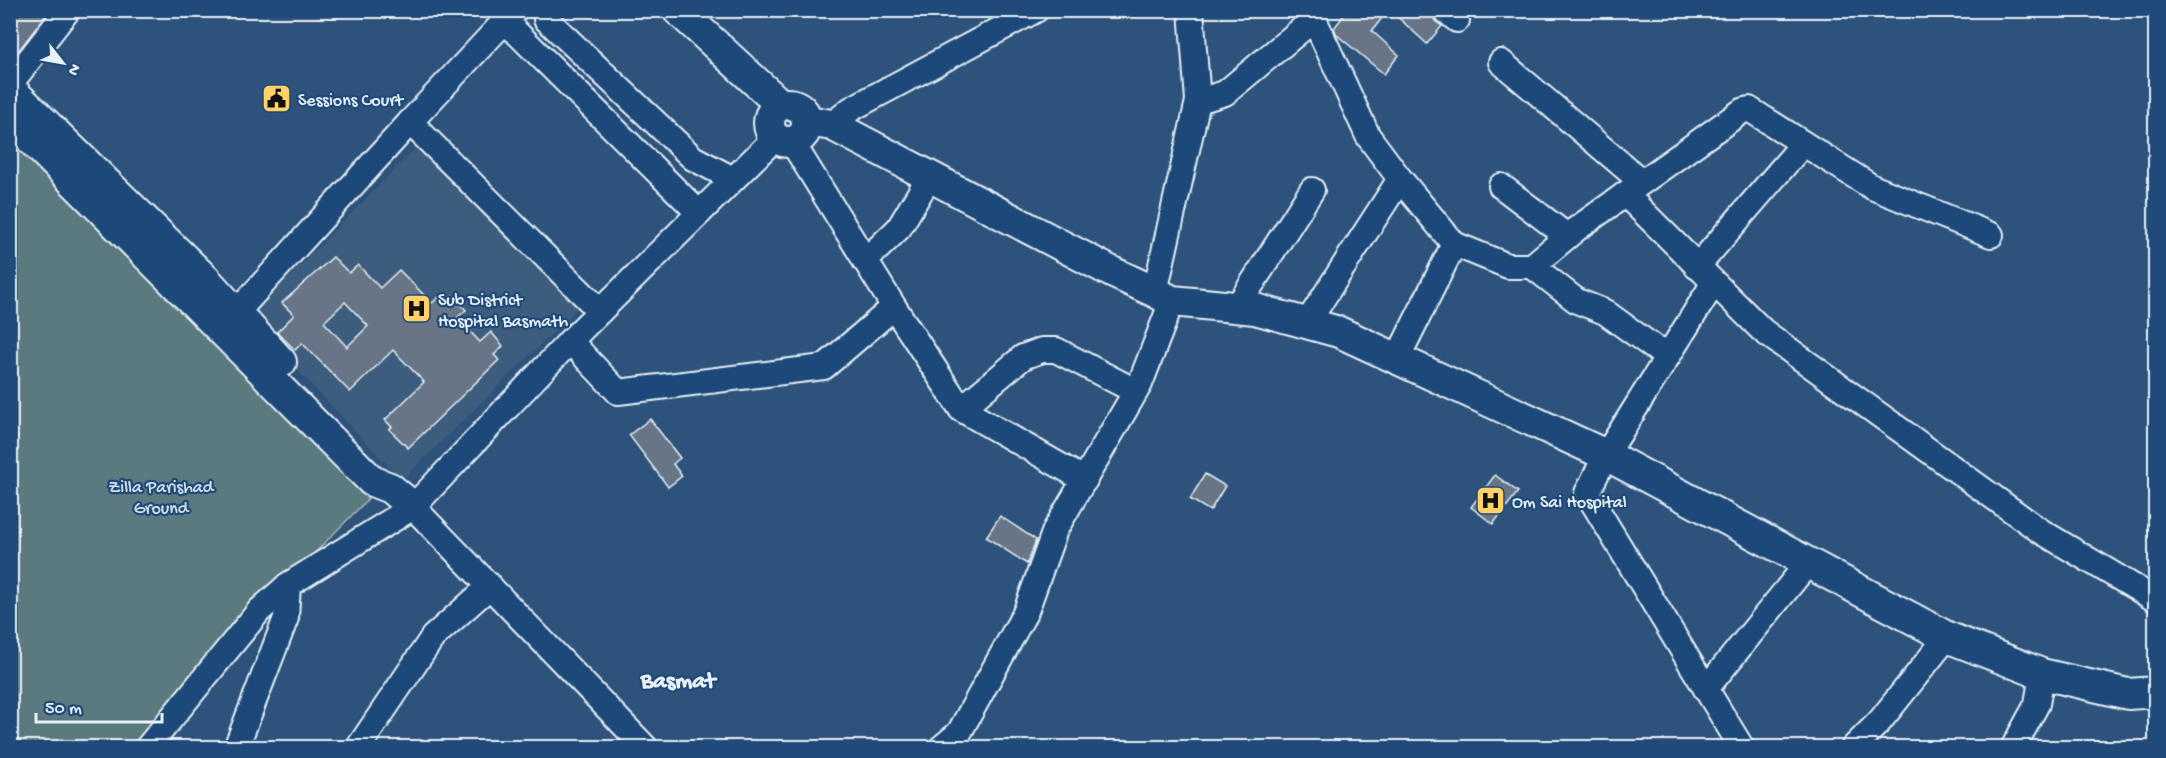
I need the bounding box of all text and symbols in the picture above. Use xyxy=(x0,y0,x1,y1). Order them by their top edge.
north arrow xyxy=(33,33,93,93)
text: N xyxy=(62,60,84,79)
public building icon: Sessions Court xyxy=(261,83,293,115)
place label: Sessions Court xyxy=(298,91,404,112)
place label: Sub District Hospital Basmath xyxy=(438,291,569,333)
hospital icon: Sub District Hospital Basmath xyxy=(401,293,433,325)
park label: Zilla Parishad Ground xyxy=(109,478,215,520)
hospital icon: Om Sai Hospital xyxy=(1475,485,1507,517)
place label: Om Sai Hospital xyxy=(1512,493,1627,514)
district label: Basmat xyxy=(640,668,717,697)
scale bar xyxy=(36,686,162,724)
text: 50 m xyxy=(45,699,82,720)

